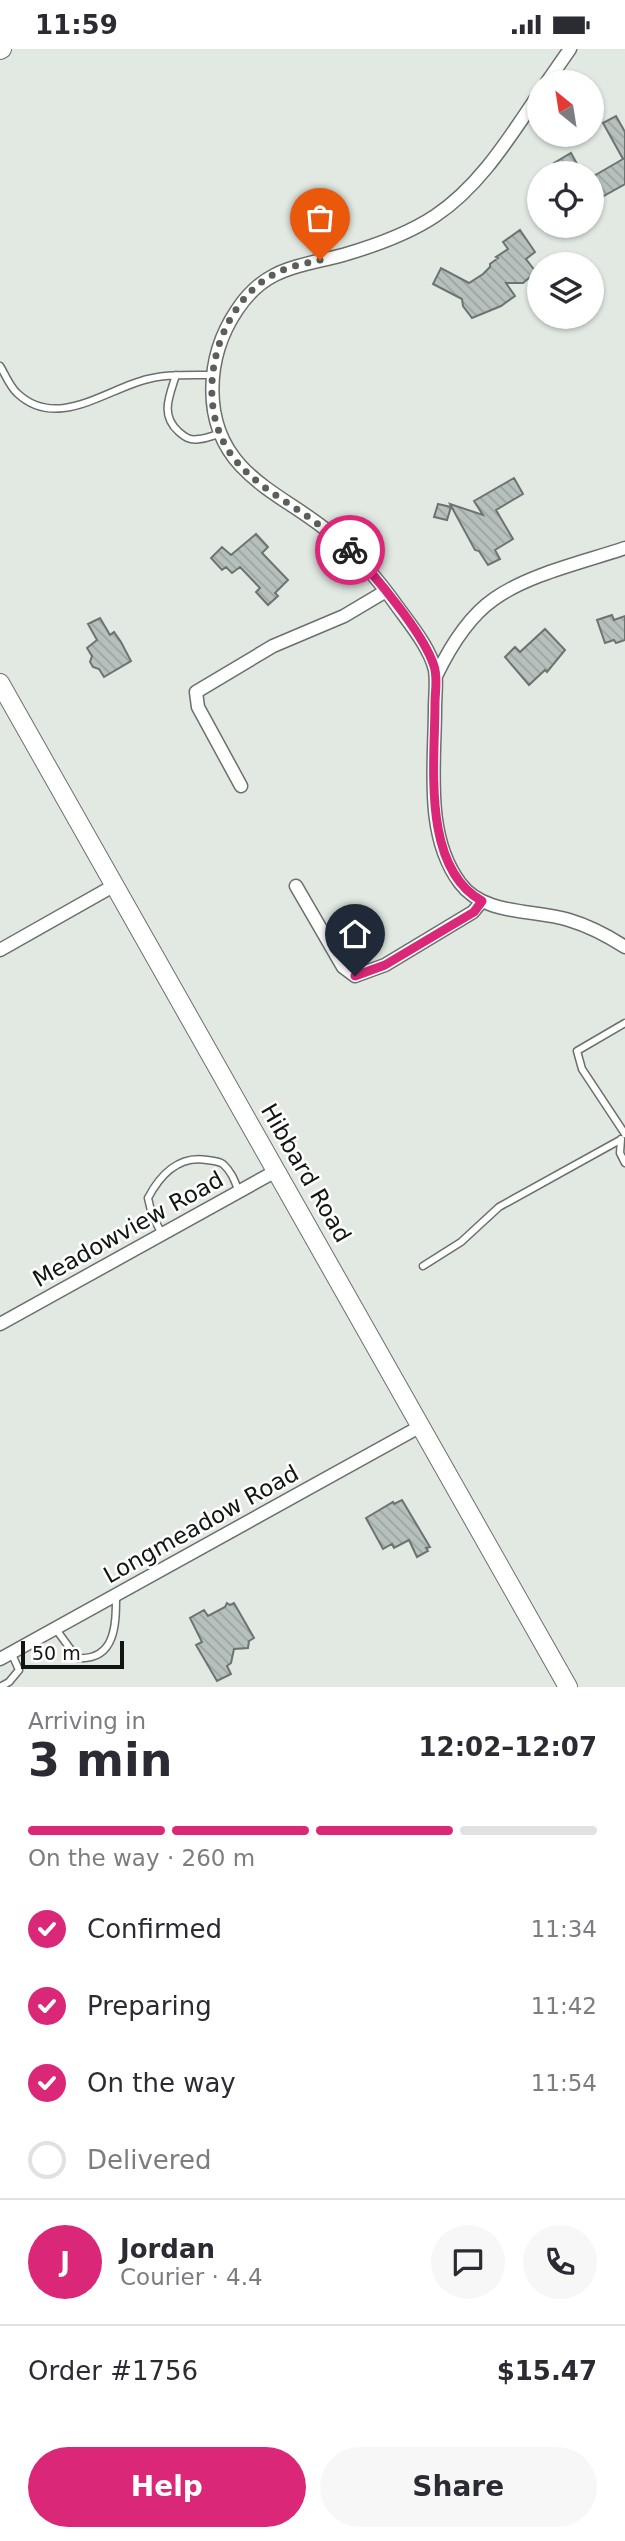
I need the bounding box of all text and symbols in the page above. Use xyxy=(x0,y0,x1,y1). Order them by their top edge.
text: 11:59 xyxy=(35,10,118,40)
north arrow xyxy=(527,70,604,147)
map controls xyxy=(527,70,604,329)
button: locate xyxy=(527,161,604,238)
pin xyxy=(290,188,350,260)
icon: bag xyxy=(301,199,339,237)
button: layers xyxy=(527,252,604,329)
courier xyxy=(315,515,385,585)
icon: bike xyxy=(331,531,369,569)
pin xyxy=(325,904,385,976)
icon: home xyxy=(336,915,374,953)
street label: Hibbard Road xyxy=(256,1099,356,1247)
street label: Meadowview Road xyxy=(28,1166,228,1292)
street label: Longmeadow Road xyxy=(99,1460,303,1588)
scale bar xyxy=(21,1638,124,1670)
text: 50 m xyxy=(32,1642,81,1664)
text: Arriving in xyxy=(28,1708,146,1734)
text: 12:02–12:07 xyxy=(418,1732,597,1762)
text: 3 min xyxy=(28,1733,172,1787)
text: On the way · 260 m xyxy=(28,1845,255,1871)
icon: check xyxy=(28,1910,66,1948)
text: Confirmed xyxy=(87,1914,222,1944)
text: 11:34 xyxy=(531,1916,597,1942)
icon: check xyxy=(28,1987,66,2025)
text: Preparing xyxy=(87,1991,212,2021)
text: 11:42 xyxy=(531,1993,597,2019)
icon: check xyxy=(28,2064,66,2102)
text: On the way xyxy=(87,2068,236,2098)
text: 11:54 xyxy=(531,2070,597,2096)
text: Delivered xyxy=(87,2145,211,2175)
button: chat xyxy=(431,2225,505,2299)
button: phone xyxy=(523,2225,597,2299)
text: Jordan xyxy=(120,2234,215,2264)
text: J xyxy=(60,2247,70,2277)
text: Courier · 4.4 xyxy=(120,2264,263,2290)
text: Order #1756 xyxy=(28,2356,198,2386)
text: $15.47 xyxy=(497,2356,597,2386)
button: Help xyxy=(28,2447,306,2527)
button: Share xyxy=(320,2447,597,2527)

